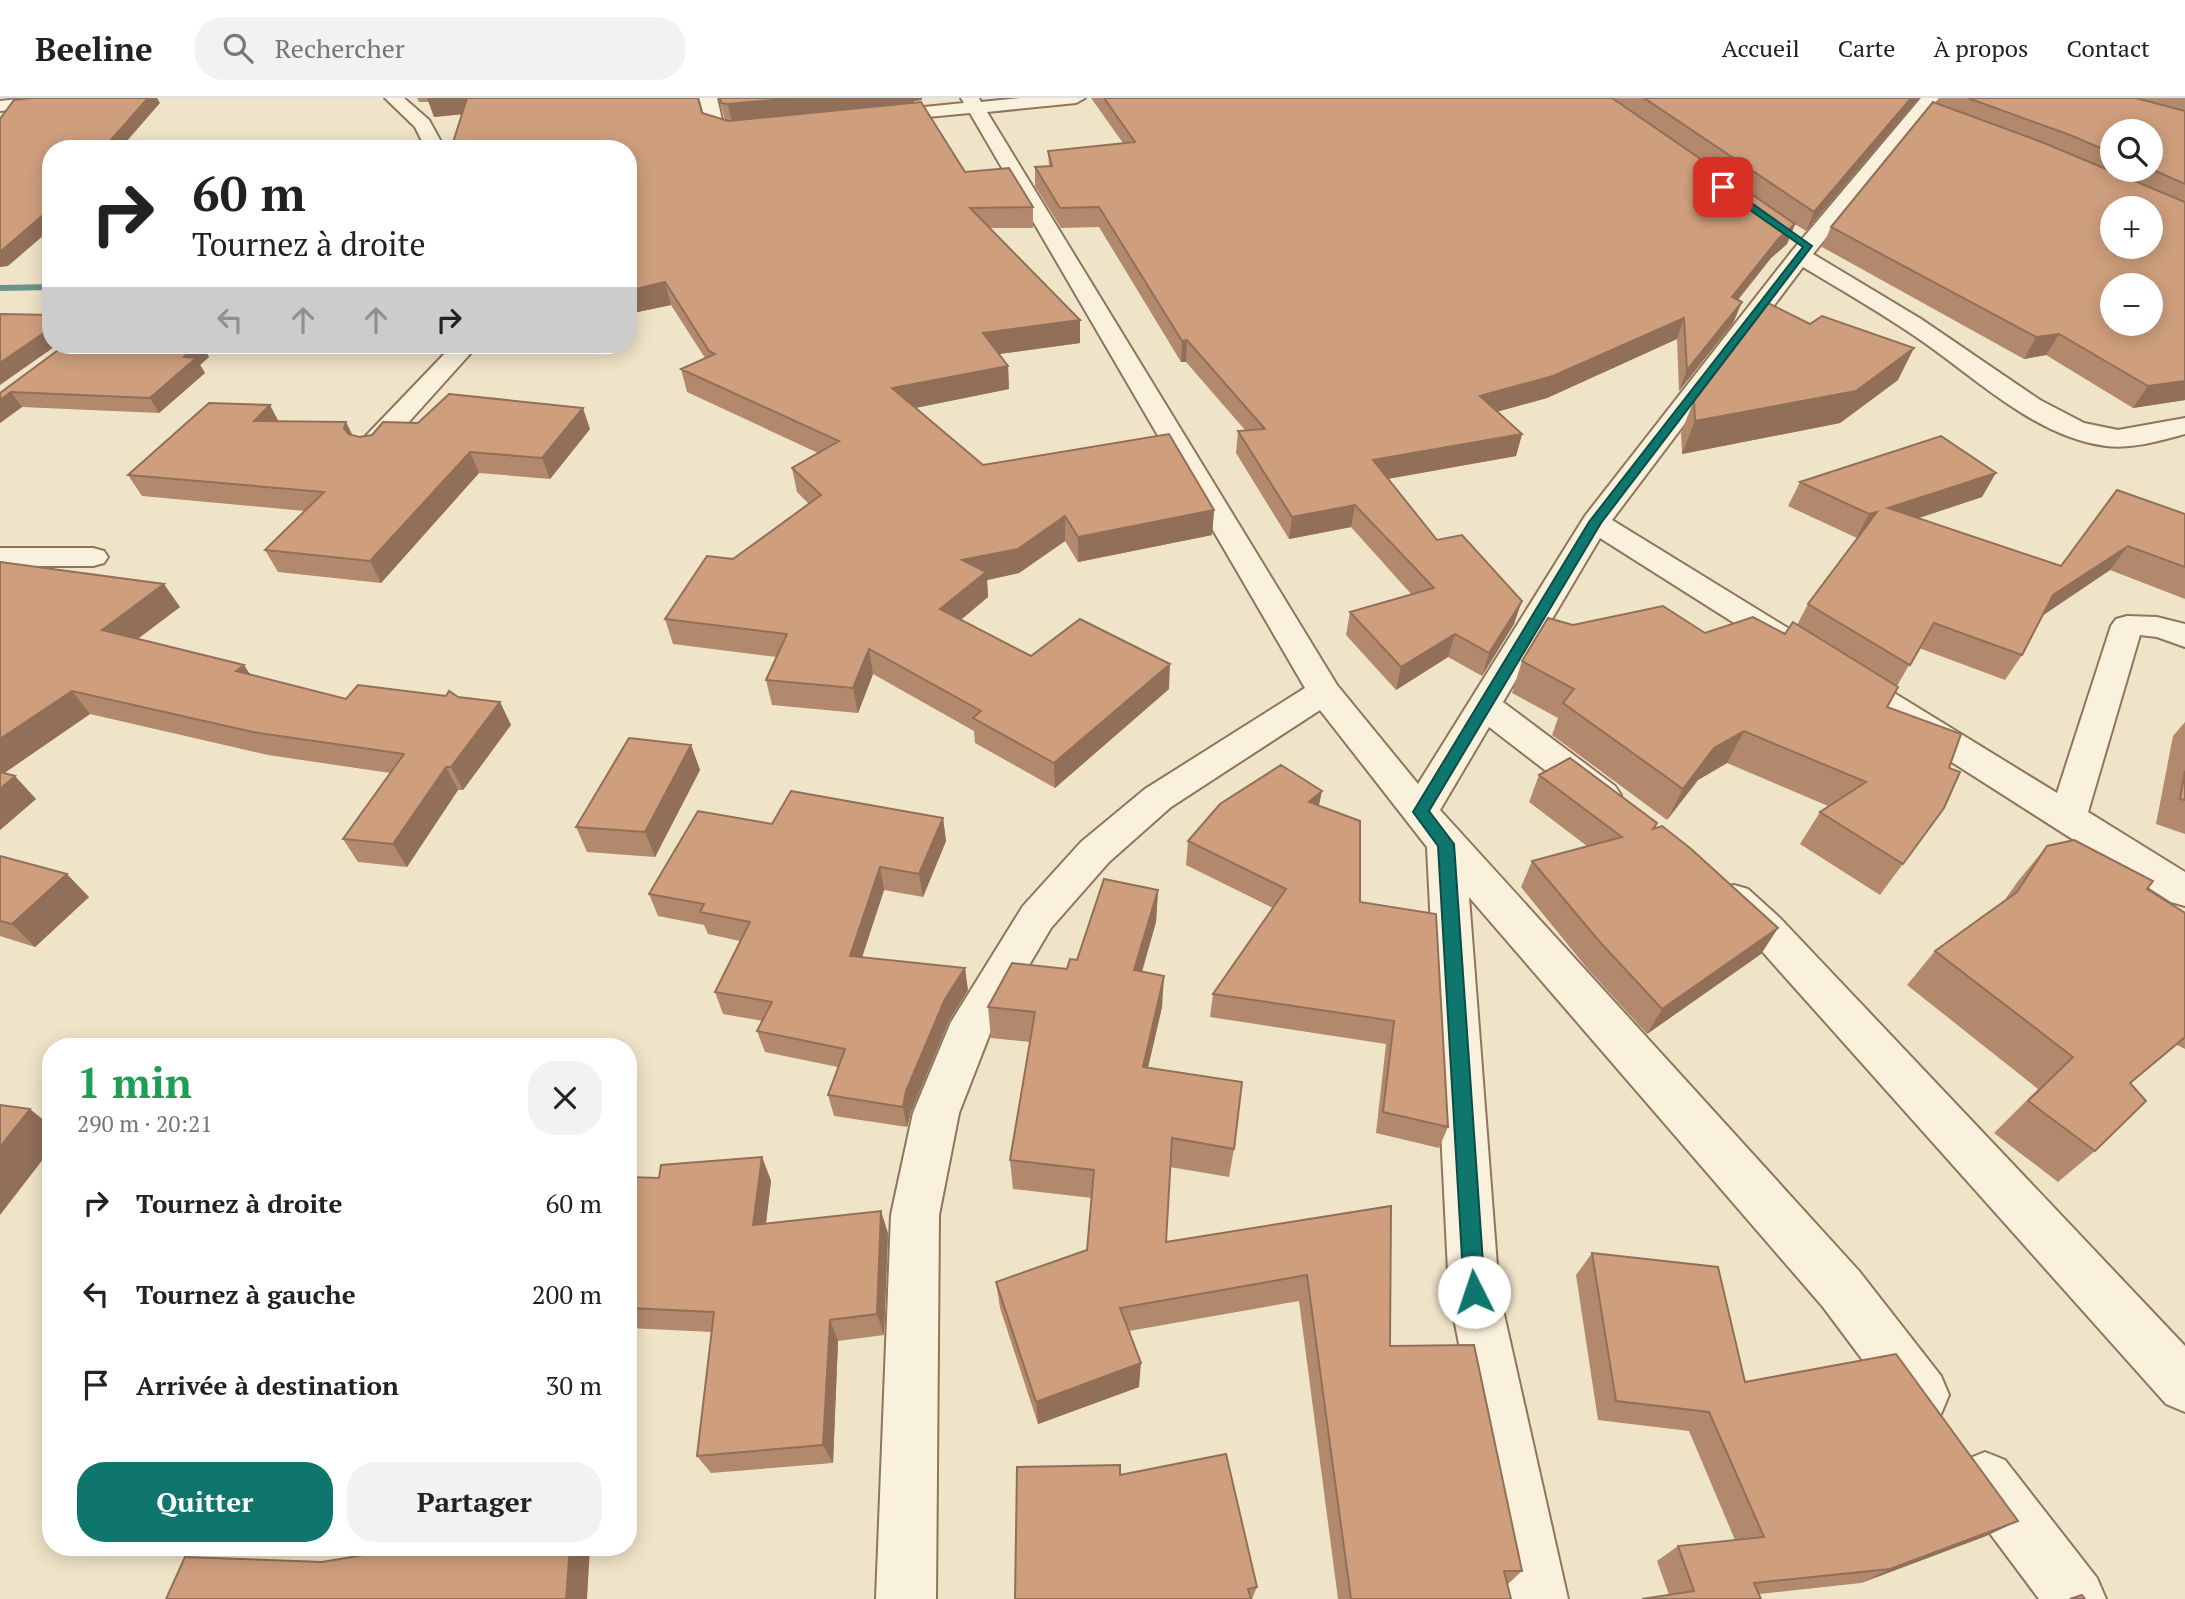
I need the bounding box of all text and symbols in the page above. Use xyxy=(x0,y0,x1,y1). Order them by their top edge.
search box xyxy=(195,17,685,80)
text: Beeline xyxy=(35,27,153,70)
icon: search xyxy=(219,29,257,67)
text: Rechercher xyxy=(275,31,405,65)
text: Accueil xyxy=(1722,32,1800,64)
text: Carte xyxy=(1838,32,1895,64)
text: À propos xyxy=(1933,32,2029,64)
text: Contact xyxy=(2067,32,2150,64)
map controls xyxy=(2100,119,2163,336)
button: search xyxy=(2100,119,2163,182)
pin xyxy=(1693,157,1753,217)
text: 60 m xyxy=(192,160,306,225)
icon: right xyxy=(77,168,168,259)
icon: arrive xyxy=(1704,168,1742,206)
button: + xyxy=(2100,196,2163,259)
text: Tournez à droite xyxy=(192,223,426,265)
button: − xyxy=(2100,273,2163,336)
icon: left xyxy=(211,301,249,339)
icon: ahead xyxy=(284,301,322,339)
icon: ahead xyxy=(357,301,395,339)
icon: right xyxy=(430,301,468,339)
text: 1 min xyxy=(77,1054,192,1110)
button: close xyxy=(528,1061,602,1135)
text: 290 m · 20:21 xyxy=(77,1108,212,1139)
icon: right xyxy=(77,1184,115,1222)
text: Tournez à droite xyxy=(136,1186,342,1220)
text: 60 m xyxy=(546,1186,602,1220)
position arrow xyxy=(1437,1255,1511,1329)
icon: left xyxy=(77,1275,115,1313)
text: Tournez à gauche xyxy=(136,1277,356,1311)
text: 200 m xyxy=(532,1277,602,1311)
icon: arrive xyxy=(77,1366,115,1404)
text: Arrivée à destination xyxy=(136,1368,399,1402)
text: 30 m xyxy=(546,1368,602,1402)
button: Quitter xyxy=(77,1462,333,1542)
button: Partager xyxy=(347,1462,602,1542)

